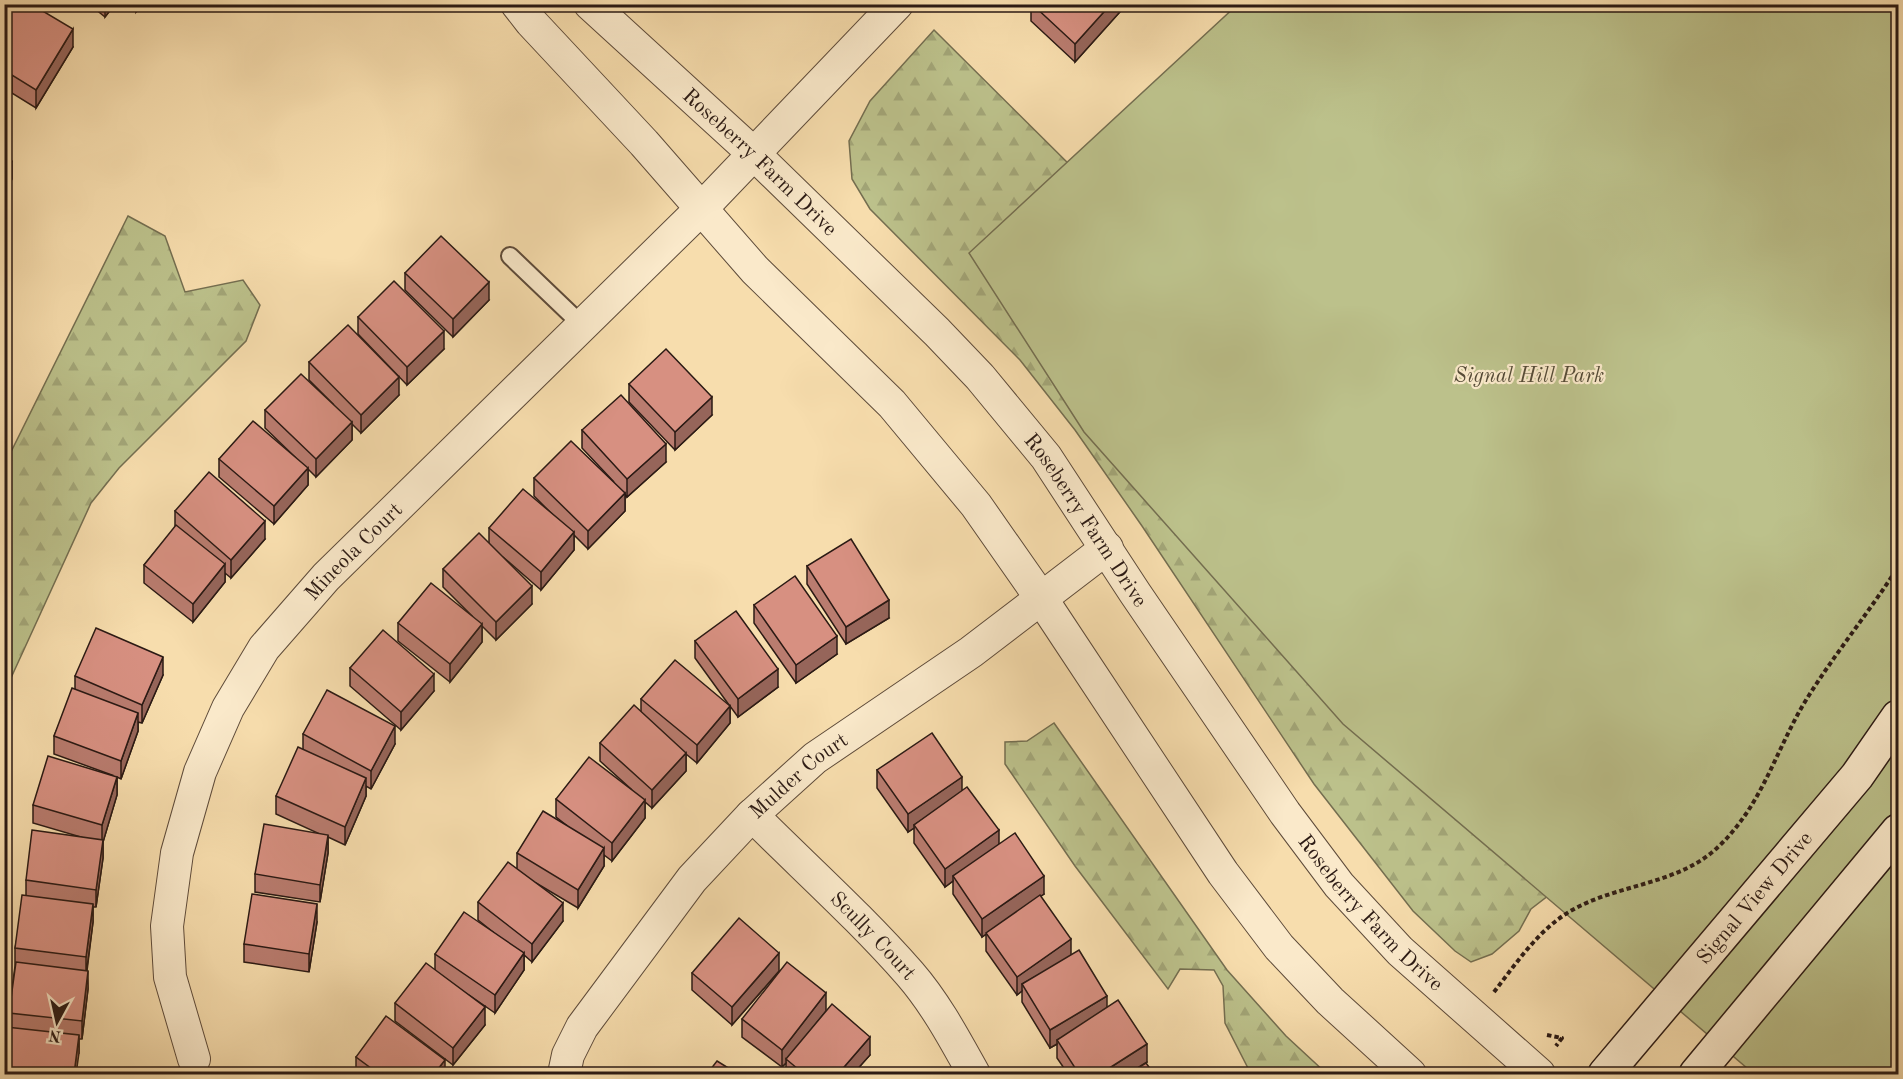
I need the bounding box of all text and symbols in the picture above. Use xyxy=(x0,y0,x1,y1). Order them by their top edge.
street label: Roseberry Farm Drive xyxy=(678,85,840,240)
park label: Signal Hill Park xyxy=(1454,366,1604,387)
street label: Roseberry Farm Drive xyxy=(1019,430,1150,611)
street label: Mineola Court xyxy=(302,499,407,605)
street label: Mulder Court xyxy=(746,730,852,824)
street label: Signal View Drive xyxy=(1693,828,1817,969)
street label: Roseberry Farm Drive xyxy=(1293,831,1446,996)
street label: Scully Court xyxy=(825,888,919,985)
north arrow xyxy=(27,992,87,1052)
text: N xyxy=(47,1026,62,1044)

